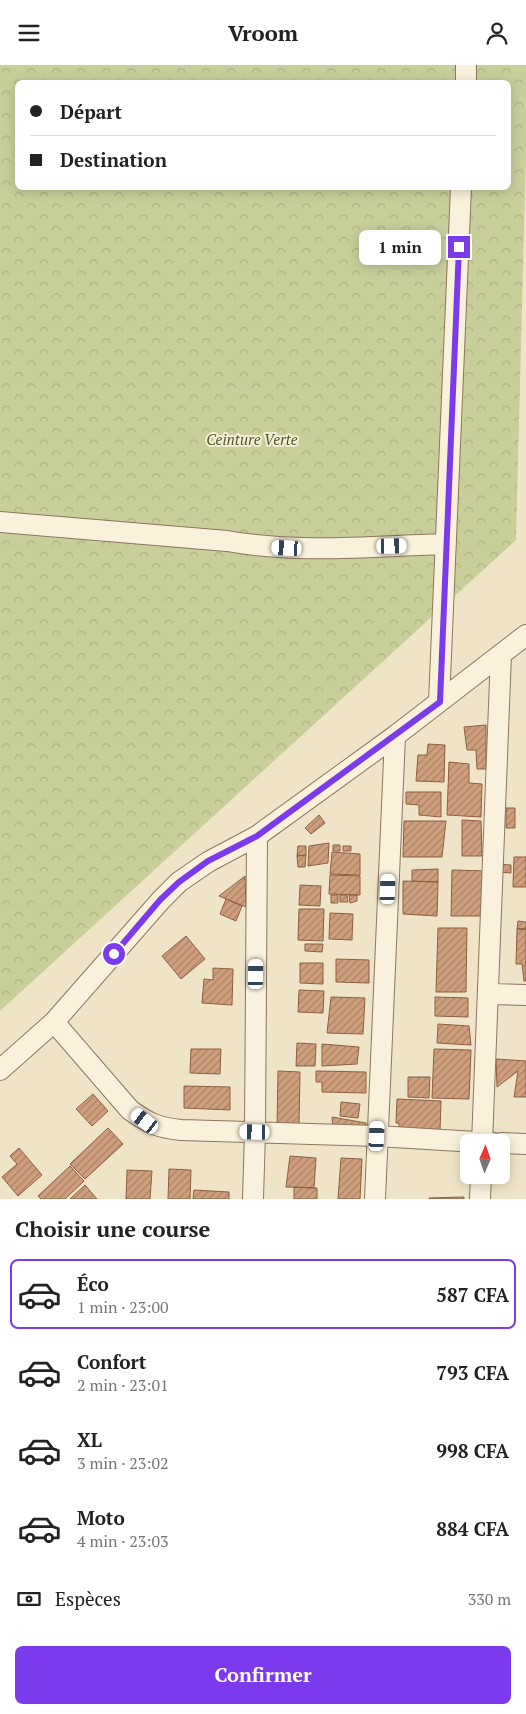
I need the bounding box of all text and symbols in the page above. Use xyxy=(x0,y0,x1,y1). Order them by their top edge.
text: Vroom xyxy=(228,18,298,47)
icon: menu xyxy=(15,19,43,47)
icon: person xyxy=(483,19,511,47)
text: Départ xyxy=(60,99,122,124)
text: Destination xyxy=(60,147,167,172)
callout: 1 min xyxy=(359,229,442,265)
text: 1 min xyxy=(378,236,422,258)
route end xyxy=(448,236,470,258)
park label: Ceinture Verte xyxy=(206,429,298,449)
car xyxy=(376,538,407,554)
car xyxy=(271,540,302,556)
car xyxy=(379,874,396,904)
route start xyxy=(103,943,125,965)
car xyxy=(248,959,263,989)
car xyxy=(128,1106,161,1136)
car xyxy=(368,1121,385,1151)
car xyxy=(239,1124,270,1140)
north arrow xyxy=(460,1134,510,1184)
map controls xyxy=(460,1134,510,1184)
text: Choisir une course xyxy=(15,1214,210,1243)
text: Éco xyxy=(77,1271,109,1296)
icon: car xyxy=(17,1272,62,1317)
text: 587 CFA xyxy=(436,1282,509,1307)
text: 1 min · 23:00 xyxy=(77,1296,169,1318)
text: Confort xyxy=(77,1349,146,1374)
icon: car xyxy=(17,1350,62,1395)
text: 793 CFA xyxy=(436,1360,509,1385)
text: 2 min · 23:01 xyxy=(77,1374,169,1396)
text: XL xyxy=(77,1427,102,1452)
icon: car xyxy=(17,1428,62,1473)
text: 998 CFA xyxy=(436,1438,509,1463)
text: 3 min · 23:02 xyxy=(77,1452,169,1474)
text: Moto xyxy=(77,1505,125,1530)
icon: car xyxy=(17,1506,62,1551)
text: 884 CFA xyxy=(436,1516,509,1541)
text: 4 min · 23:03 xyxy=(77,1530,169,1552)
icon: cash xyxy=(15,1585,43,1613)
text: Espèces xyxy=(55,1586,121,1611)
text: 330 m xyxy=(468,1588,511,1610)
button: Confirmer xyxy=(15,1646,511,1704)

